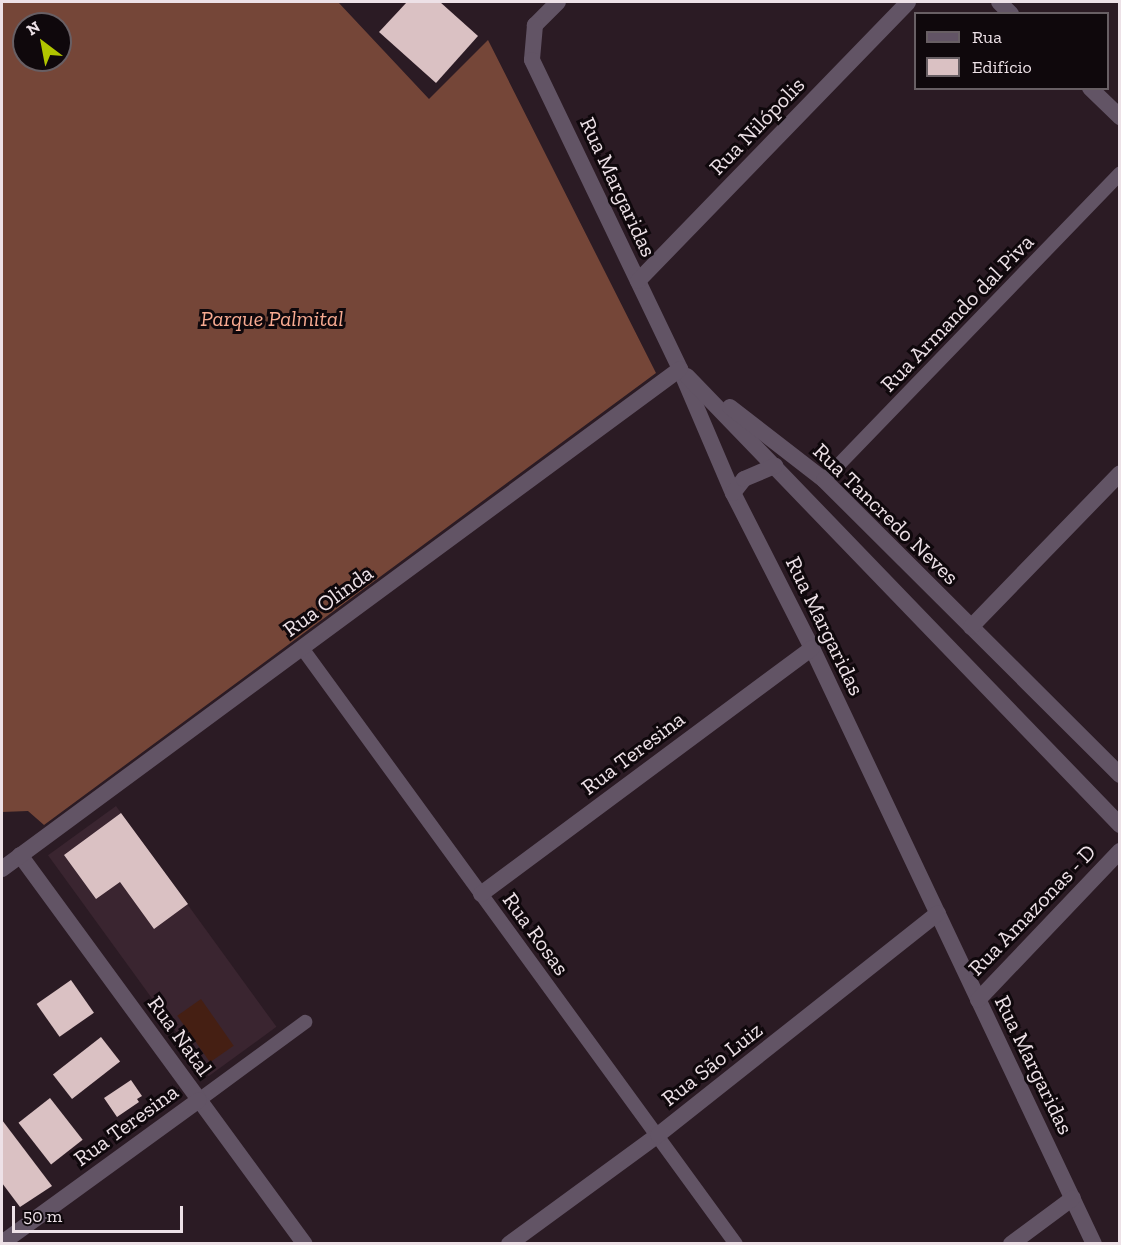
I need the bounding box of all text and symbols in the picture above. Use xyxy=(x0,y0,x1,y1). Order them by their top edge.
north arrow xyxy=(12,12,72,72)
legend xyxy=(914,12,1109,90)
text: N xyxy=(23,17,43,39)
text: Rua xyxy=(972,26,1002,48)
text: Edifício xyxy=(972,56,1032,78)
street label: Rua Nilópolis xyxy=(704,72,810,180)
street label: Rua Margaridas xyxy=(574,113,662,261)
street label: Rua Armando dal Piva xyxy=(875,228,1039,398)
park label: Parque Palmital xyxy=(201,306,343,332)
street label: Rua Tancredo Neves xyxy=(808,438,964,590)
street label: Rua Margaridas xyxy=(780,552,870,700)
street label: Rua Olinda xyxy=(278,560,378,642)
street label: Rua Teresina xyxy=(576,706,690,800)
street label: Rua Amazonas - D xyxy=(962,839,1102,981)
street label: Rua Rosas xyxy=(497,887,575,981)
street label: Rua Natal xyxy=(142,991,218,1081)
street label: Rua Margaridas xyxy=(989,991,1079,1139)
street label: Rua São Luiz xyxy=(656,1016,768,1112)
street label: Rua Teresina xyxy=(69,1078,183,1172)
scale bar xyxy=(15,1194,186,1232)
text: 50 m xyxy=(23,1205,62,1227)

